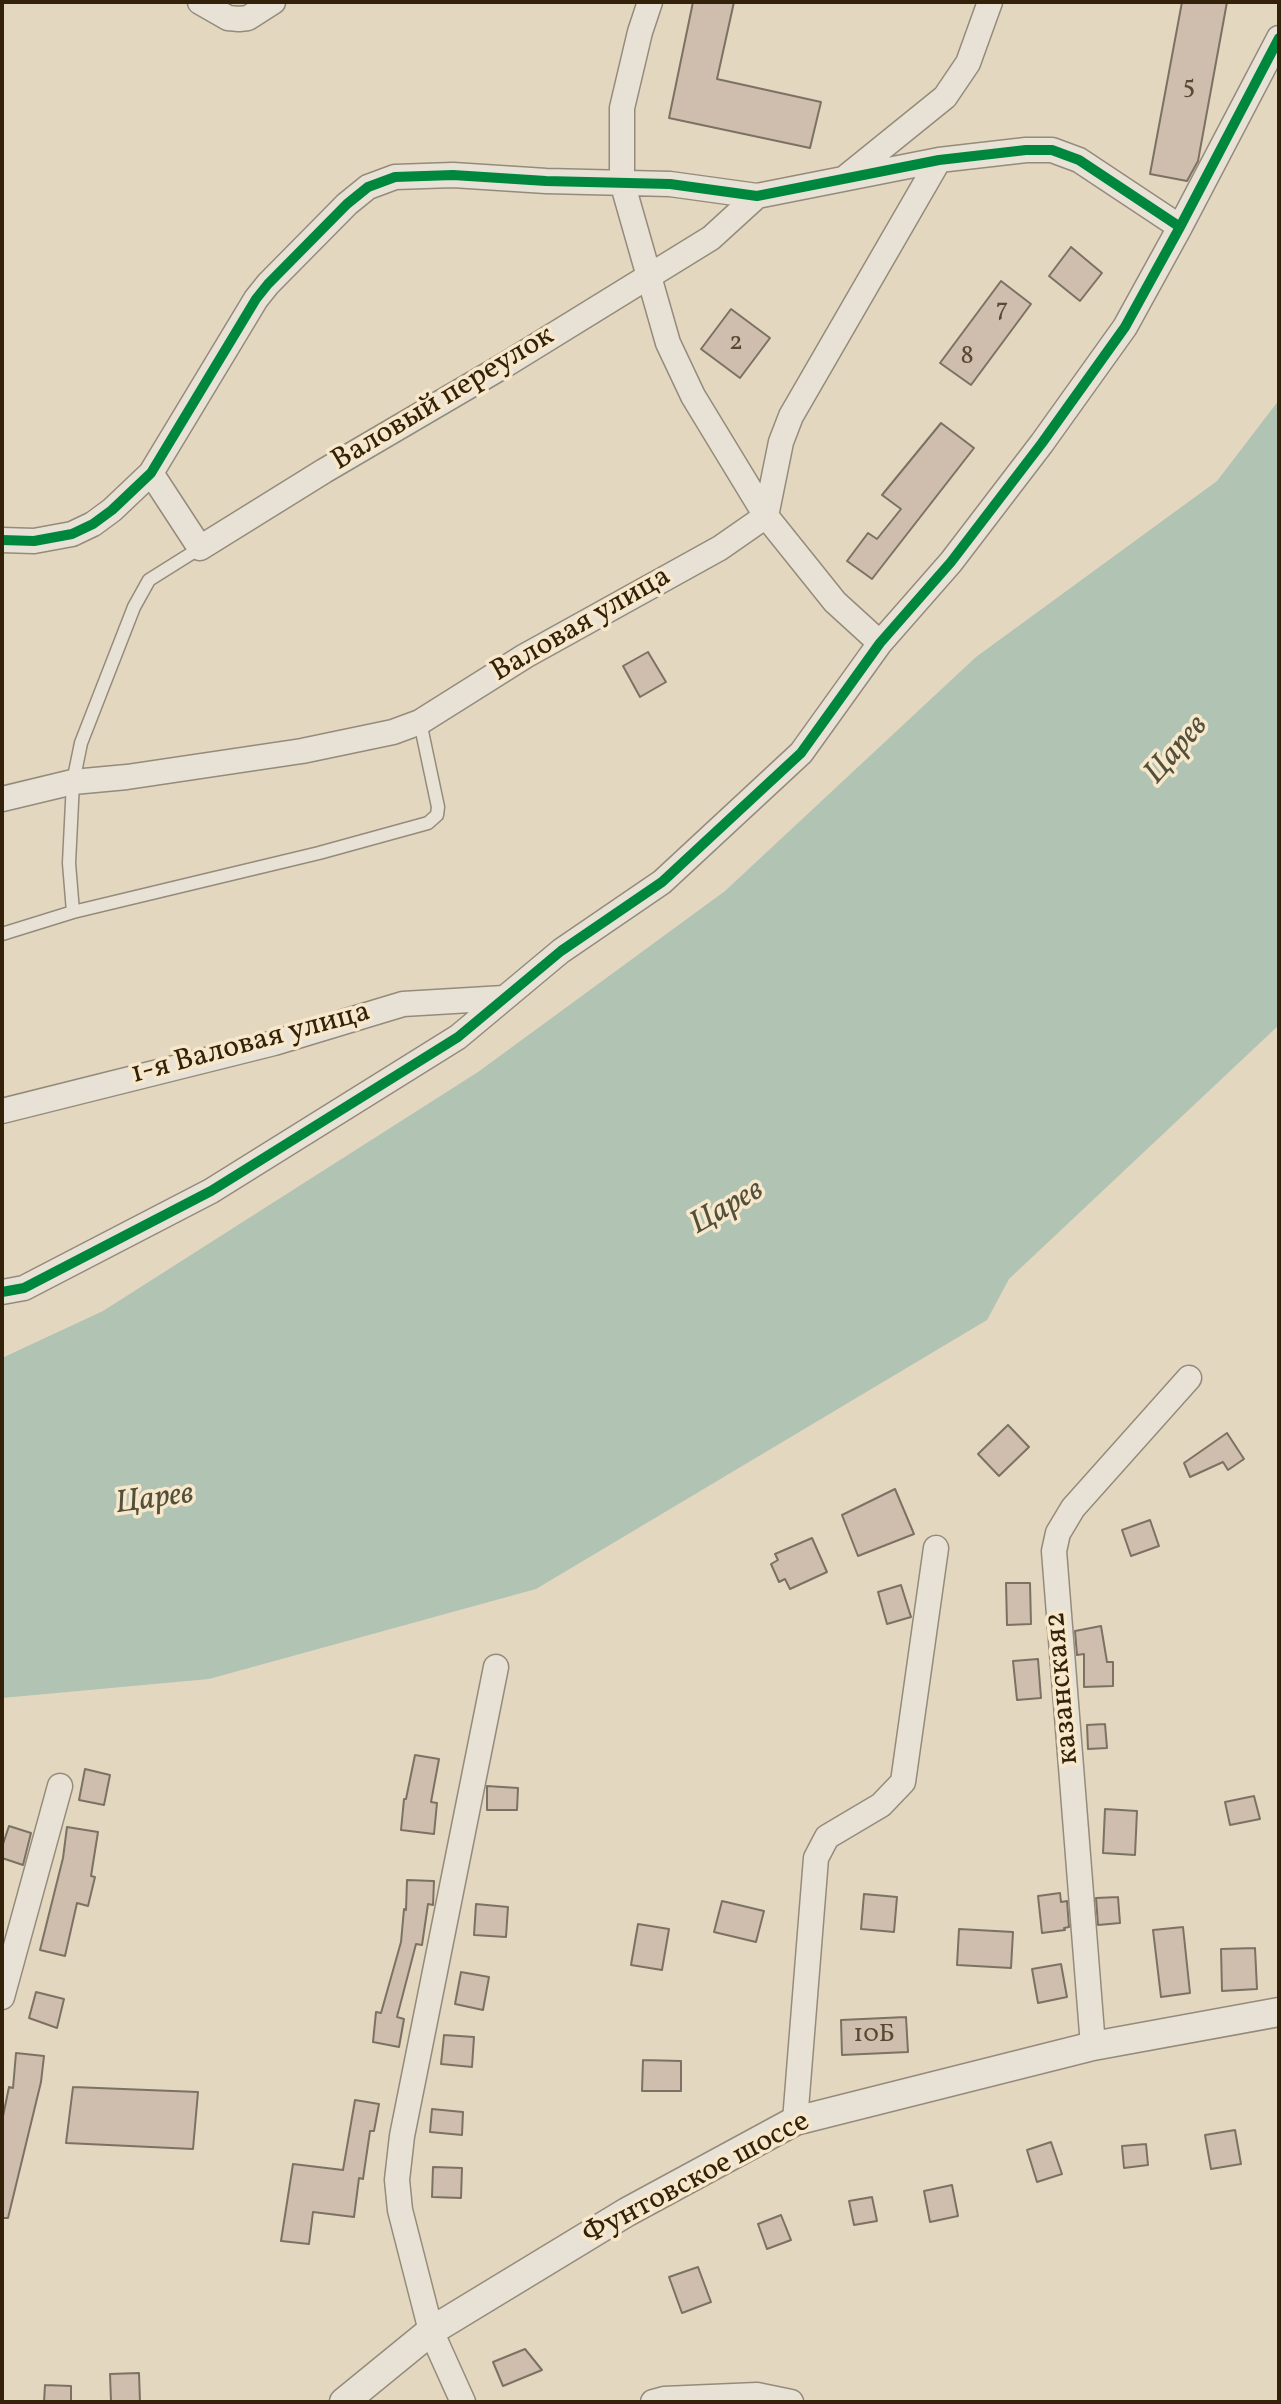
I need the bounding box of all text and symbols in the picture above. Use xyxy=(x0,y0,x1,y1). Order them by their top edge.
house number: 5 xyxy=(1183,72,1195,104)
house number: 7 xyxy=(996,295,1008,327)
street label: Валовый переулок xyxy=(326,319,562,481)
house number: 2 xyxy=(729,328,743,360)
house number: 8 xyxy=(960,342,974,374)
street label: Валовая улица xyxy=(486,560,678,692)
water label: Царев xyxy=(1138,709,1218,793)
street label: 1-я Валовая улица xyxy=(127,996,375,1094)
water label: Царев xyxy=(684,1173,772,1245)
water label: Царев xyxy=(113,1477,197,1525)
street label: казанская2 xyxy=(1039,1610,1089,1766)
house number: 10Б xyxy=(853,2020,895,2052)
street label: Фунтовское шоссе xyxy=(577,2105,817,2255)

